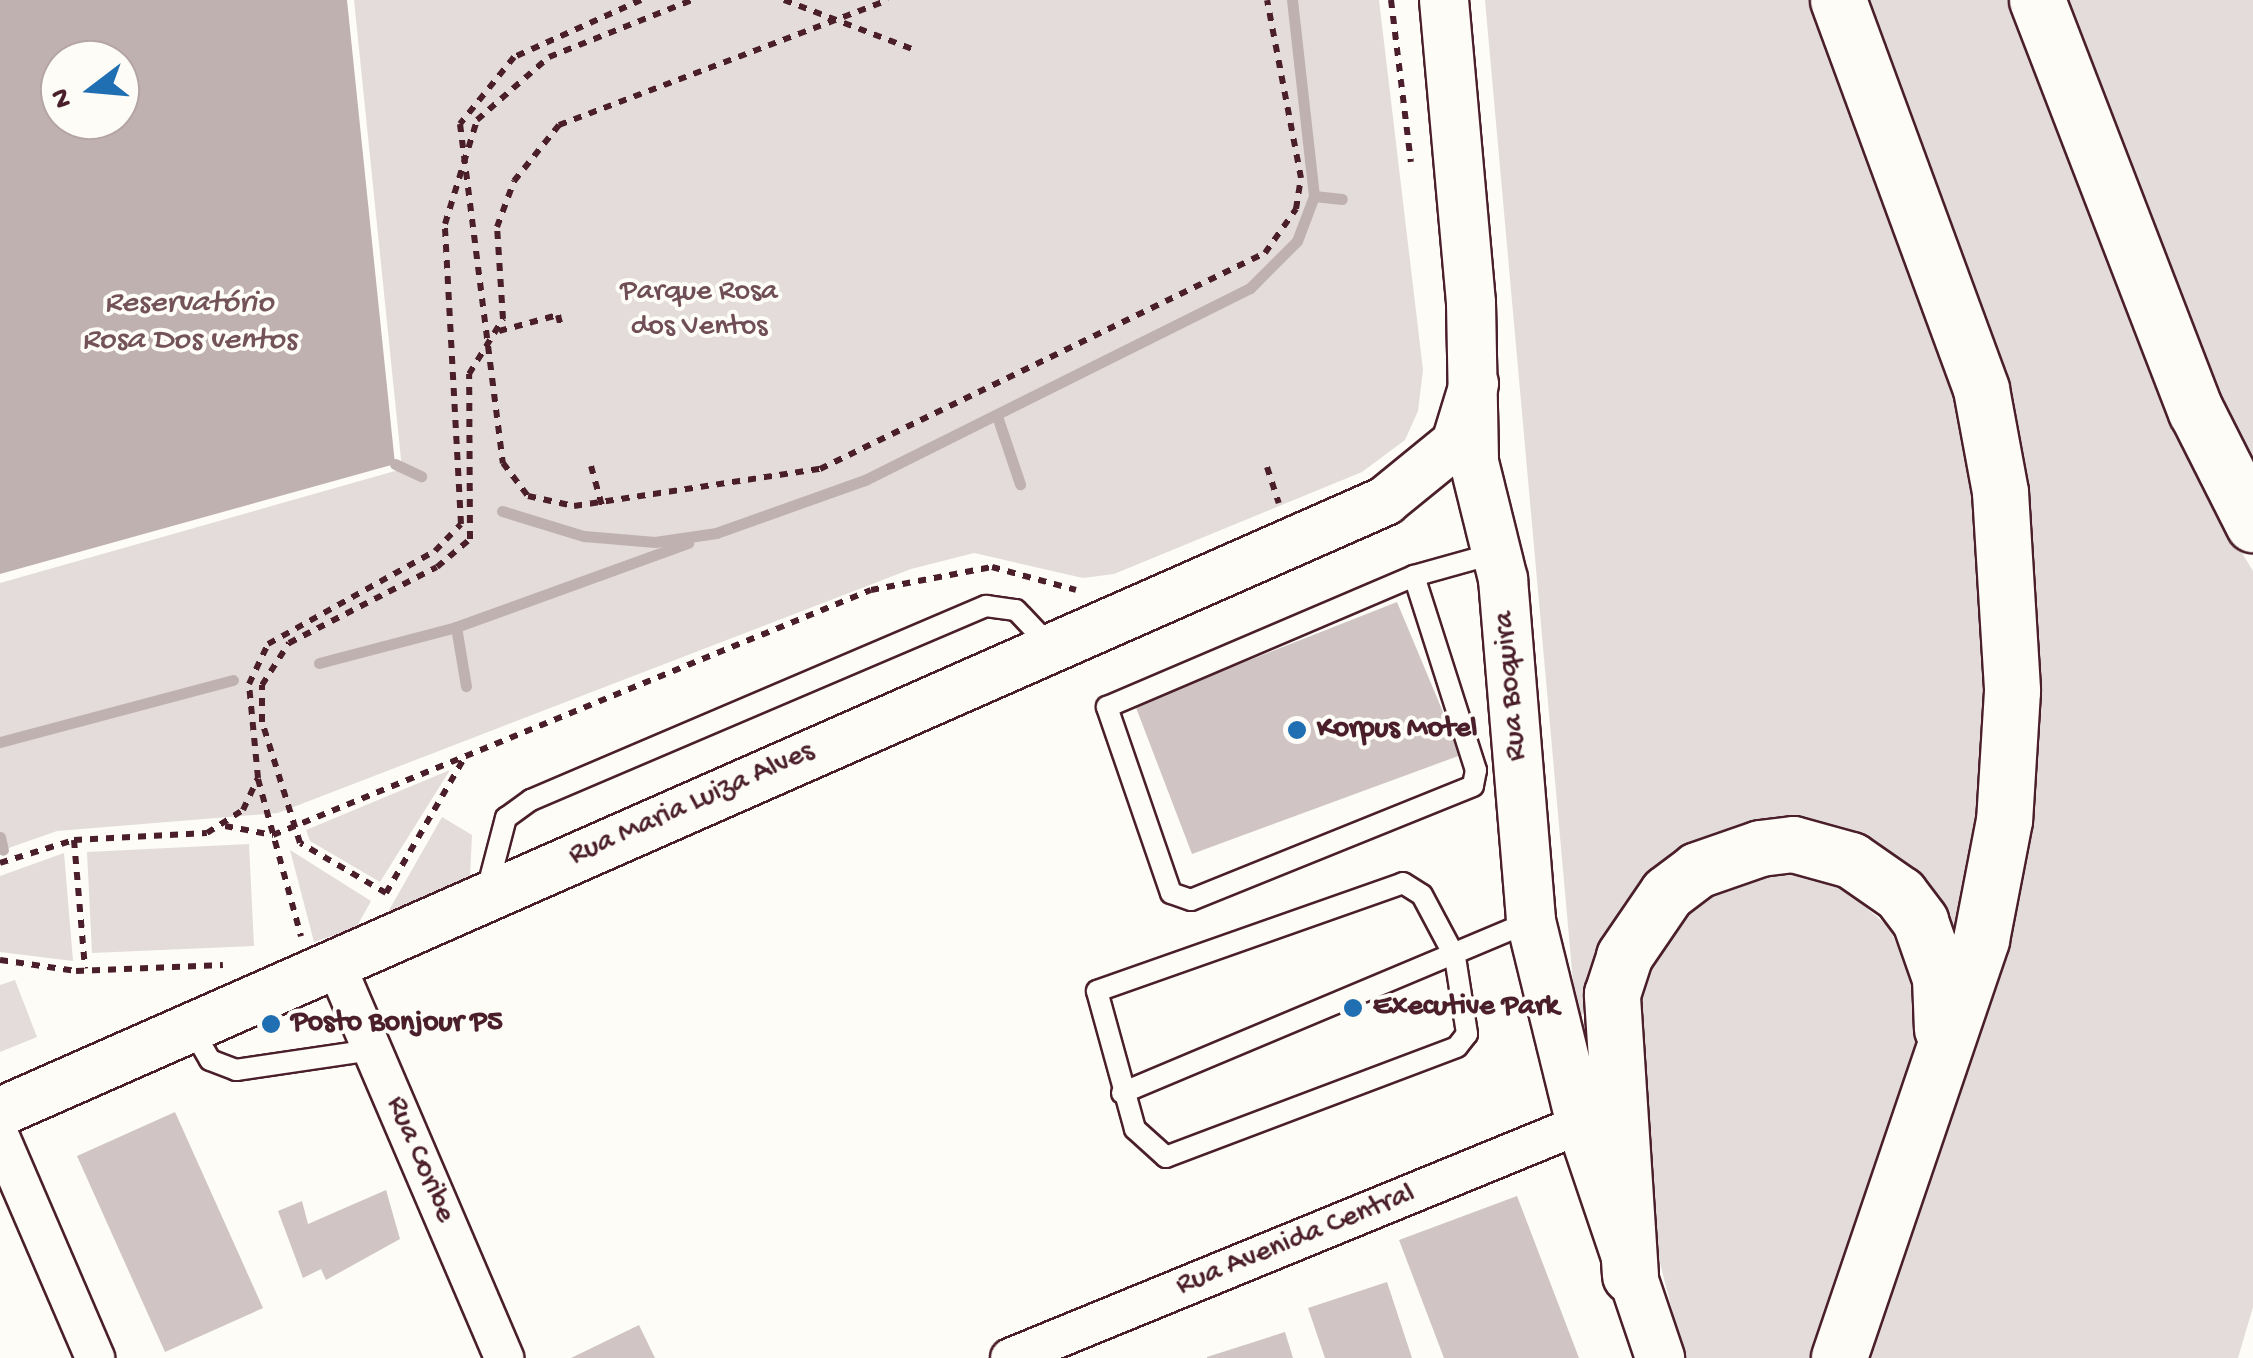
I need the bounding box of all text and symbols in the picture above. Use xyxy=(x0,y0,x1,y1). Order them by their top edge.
north arrow xyxy=(40,40,140,140)
text: N xyxy=(44,85,81,111)
park label: Parque Rosa dos Ventos xyxy=(620,275,778,346)
water label: Reservatório Rosa Dos ventos xyxy=(82,286,296,361)
street label: Rua Boquira xyxy=(1488,610,1536,762)
place label: Korpus Motel xyxy=(1317,712,1477,748)
marker: Korpus Motel xyxy=(1286,719,1308,741)
street label: Rua Maria Luiza Alves xyxy=(564,735,820,875)
place label: Executive Park xyxy=(1373,990,1559,1026)
marker: Executive Park xyxy=(1342,997,1364,1019)
place label: Posto Bonjour P5 xyxy=(291,1006,503,1042)
marker: Posto Bonjour P5 xyxy=(260,1013,282,1035)
street label: Rua Coribe xyxy=(376,1091,462,1229)
street label: Rua Avenida Central xyxy=(1171,1177,1421,1305)

